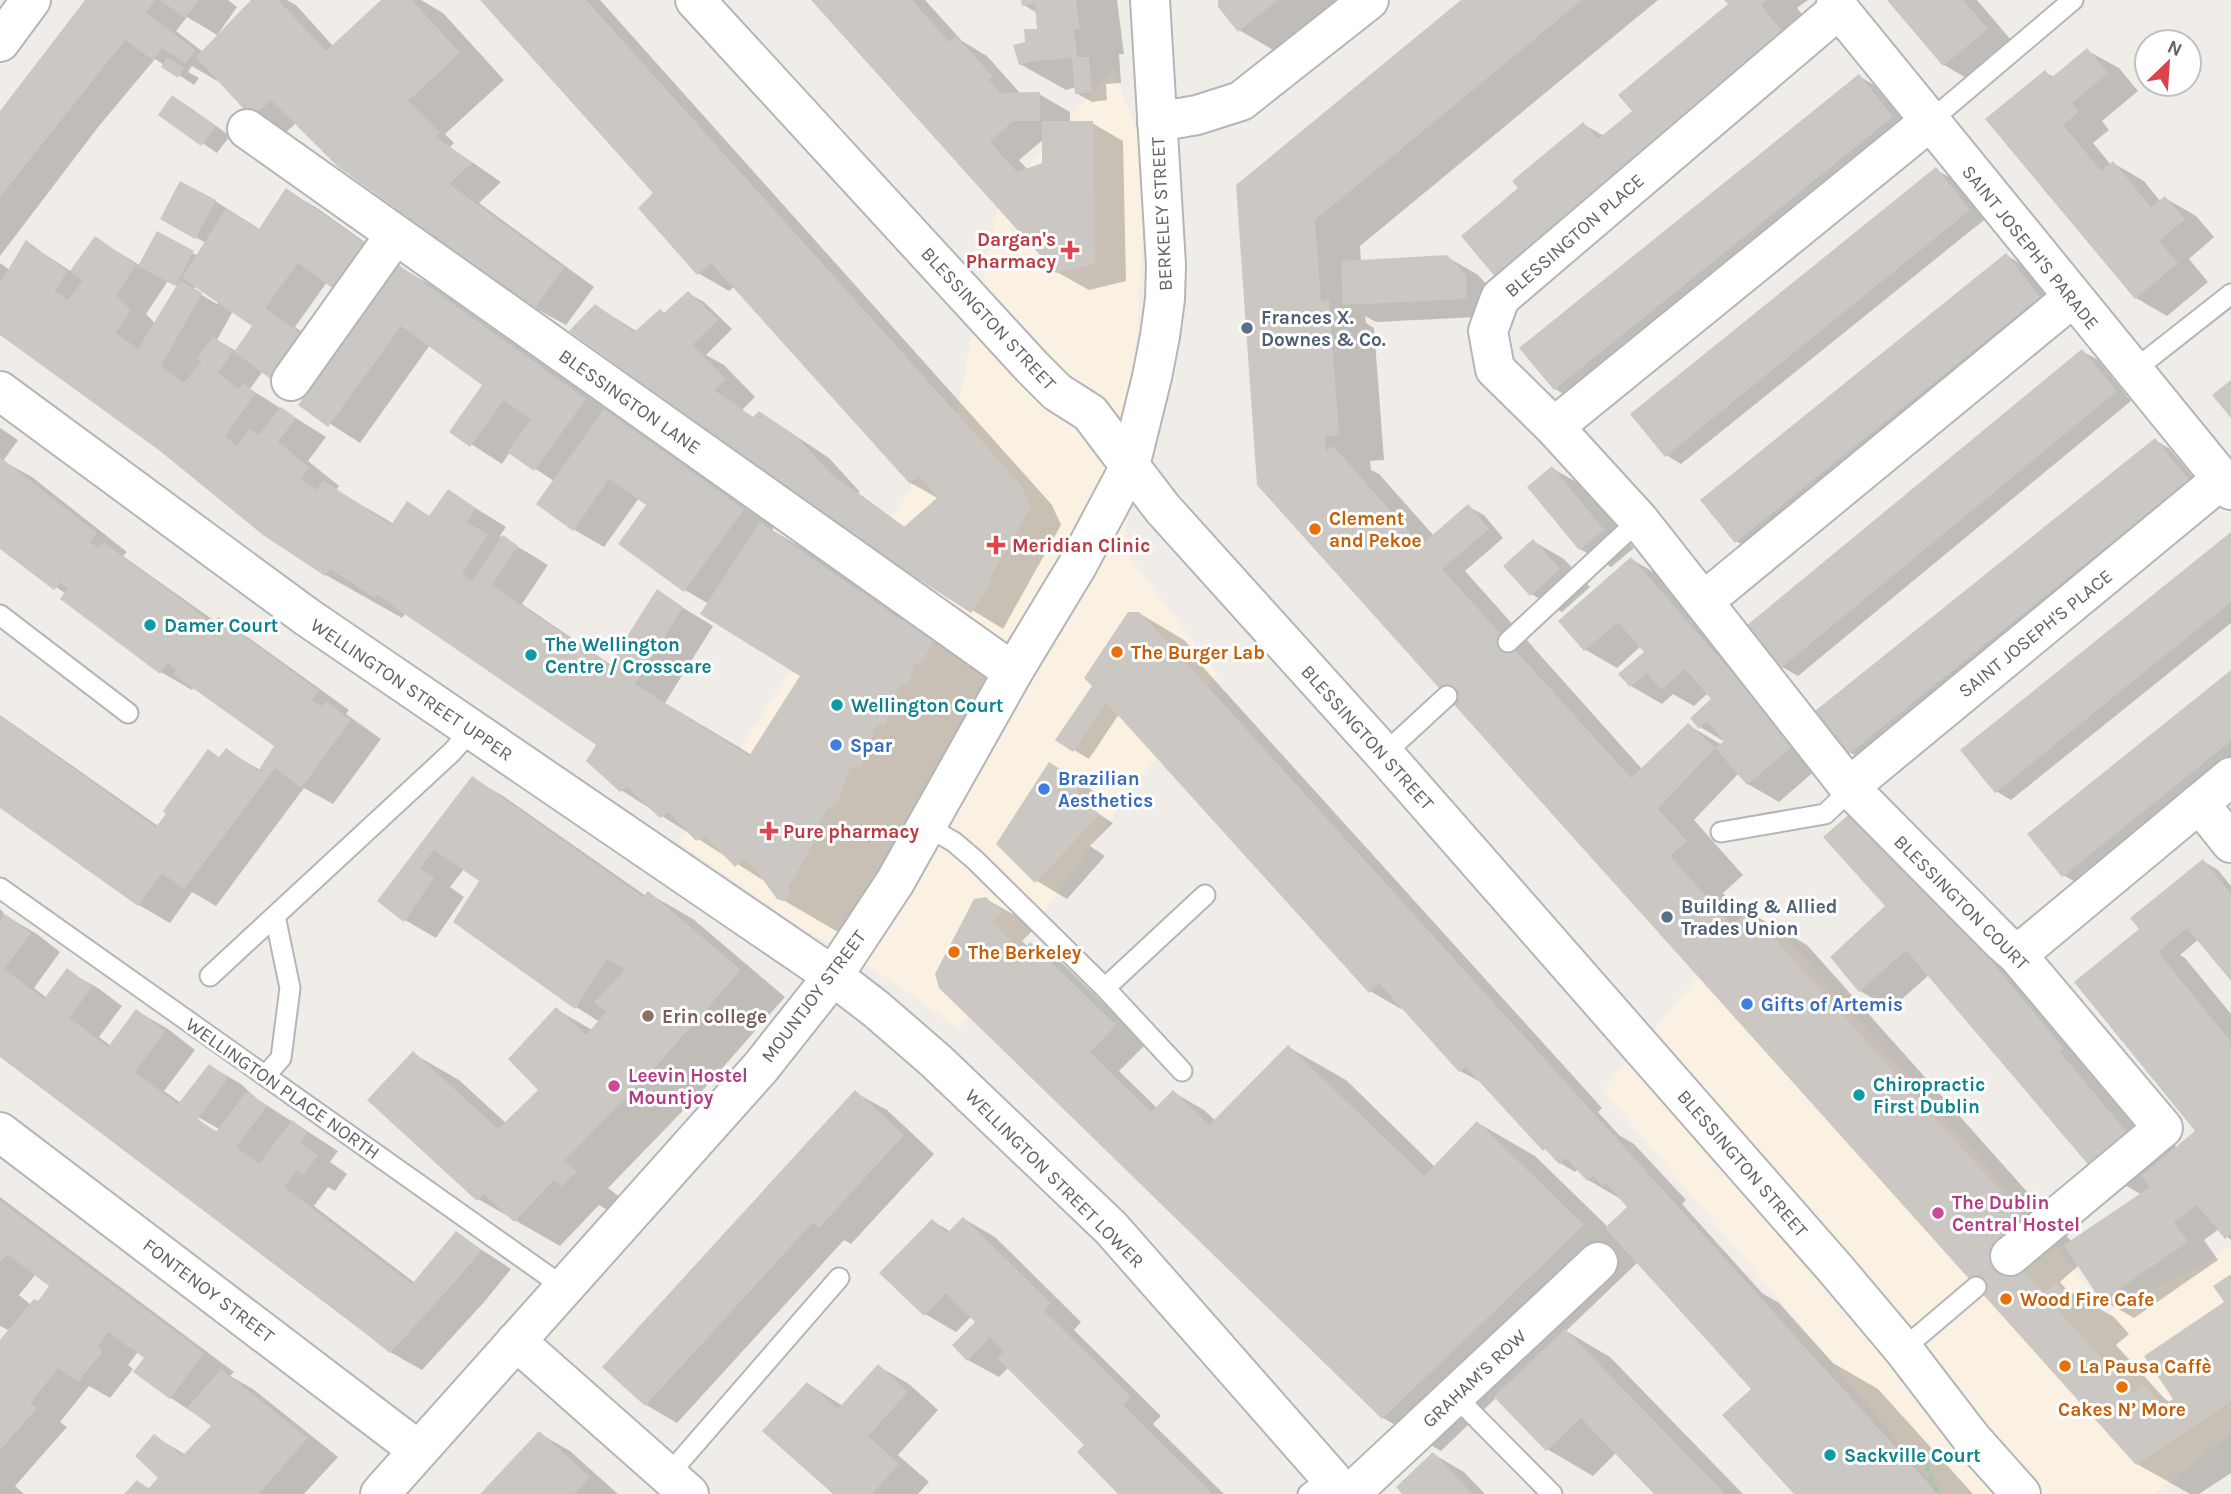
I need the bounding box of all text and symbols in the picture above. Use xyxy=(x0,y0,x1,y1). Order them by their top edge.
north arrow xyxy=(2133,28,2203,98)
text: N xyxy=(2164,36,2186,61)
street label: BERKELEY STREET xyxy=(1147,136,1177,292)
street label: SAINT JOSEPH'S PARADE xyxy=(1957,161,2103,334)
street label: BLESSINGTON PLACE xyxy=(1501,169,1649,302)
place label: Dargan's Pharmacy xyxy=(966,229,1056,273)
marker: Dargan's Pharmacy xyxy=(1062,242,1078,258)
street label: BLESSINGTON STREET xyxy=(916,243,1061,395)
place label: Frances X. Downes & Co. xyxy=(1261,307,1386,351)
marker: Frances X. Downes & Co. xyxy=(1239,320,1255,336)
street label: BLESSINGTON LANE xyxy=(554,345,704,459)
place label: Clement and Pekoe xyxy=(1329,508,1422,552)
marker: Clement and Pekoe xyxy=(1307,521,1323,537)
marker: Meridian Clinic xyxy=(986,535,1006,555)
place label: Meridian Clinic xyxy=(1012,535,1150,557)
street label: SAINT JOSEPH'S PLACE xyxy=(1954,565,2117,703)
street label: WELLINGTON STREET UPPER xyxy=(306,614,517,766)
place label: Damer Court xyxy=(164,615,278,637)
marker: Damer Court xyxy=(142,617,158,633)
place label: The Wellington Centre / Crosscare xyxy=(545,634,712,678)
place label: The Burger Lab xyxy=(1131,642,1265,664)
marker: The Burger Lab xyxy=(1109,644,1125,660)
marker: The Wellington Centre / Crosscare xyxy=(523,647,539,663)
street label: BLESSINGTON STREET xyxy=(1296,661,1439,815)
place label: Wellington Court xyxy=(851,695,1004,717)
marker: Wellington Court xyxy=(829,697,845,713)
place label: Spar xyxy=(850,735,893,757)
marker: Spar xyxy=(828,737,844,753)
place label: Brazilian Aesthetics xyxy=(1058,768,1153,812)
marker: Brazilian Aesthetics xyxy=(1036,781,1052,797)
place label: Pure pharmacy xyxy=(783,821,919,843)
marker: Pure pharmacy xyxy=(761,823,777,839)
street label: BLESSINGTON COURT xyxy=(1889,831,2034,975)
place label: Building & Allied Trades Union xyxy=(1681,896,1837,940)
marker: Building & Allied Trades Union xyxy=(1659,909,1675,925)
street label: MOUNTJOY STREET xyxy=(757,926,871,1067)
place label: The Berkeley xyxy=(968,942,1082,964)
marker: The Berkeley xyxy=(946,944,962,960)
place label: Gifts of Artemis xyxy=(1761,994,1903,1016)
marker: Gifts of Artemis xyxy=(1739,996,1755,1012)
place label: Erin college xyxy=(662,1006,767,1028)
marker: Erin college xyxy=(640,1008,656,1024)
street label: WELLINGTON PLACE NORTH xyxy=(181,1013,384,1164)
place label: Leevin Hostel Mountjoy xyxy=(628,1065,748,1109)
place label: Chiropractic First Dublin xyxy=(1873,1074,1985,1118)
marker: Leevin Hostel Mountjoy xyxy=(606,1078,622,1094)
street label: WELLINGTON STREET LOWER xyxy=(960,1085,1148,1273)
street label: BLESSINGTON STREET xyxy=(1672,1086,1812,1242)
marker: Chiropractic First Dublin xyxy=(1851,1087,1867,1103)
place label: The Dublin Central Hostel xyxy=(1952,1192,2080,1236)
marker: The Dublin Central Hostel xyxy=(1930,1205,1946,1221)
street label: FONTENOY STREET xyxy=(138,1234,279,1348)
place label: Wood Fire Cafe xyxy=(2020,1289,2154,1311)
marker: Wood Fire Cafe xyxy=(1998,1291,2014,1307)
street label: GRAHAM'S ROW xyxy=(1418,1325,1531,1432)
place label: La Pausa Caffè xyxy=(2079,1356,2212,1378)
marker: La Pausa Caffè xyxy=(2057,1358,2073,1374)
marker: Cakes N’ More xyxy=(2114,1379,2130,1395)
place label: Cakes N’ More xyxy=(2058,1399,2186,1421)
place label: Sackville Court xyxy=(1844,1445,1981,1467)
marker: Sackville Court xyxy=(1822,1447,1838,1463)

